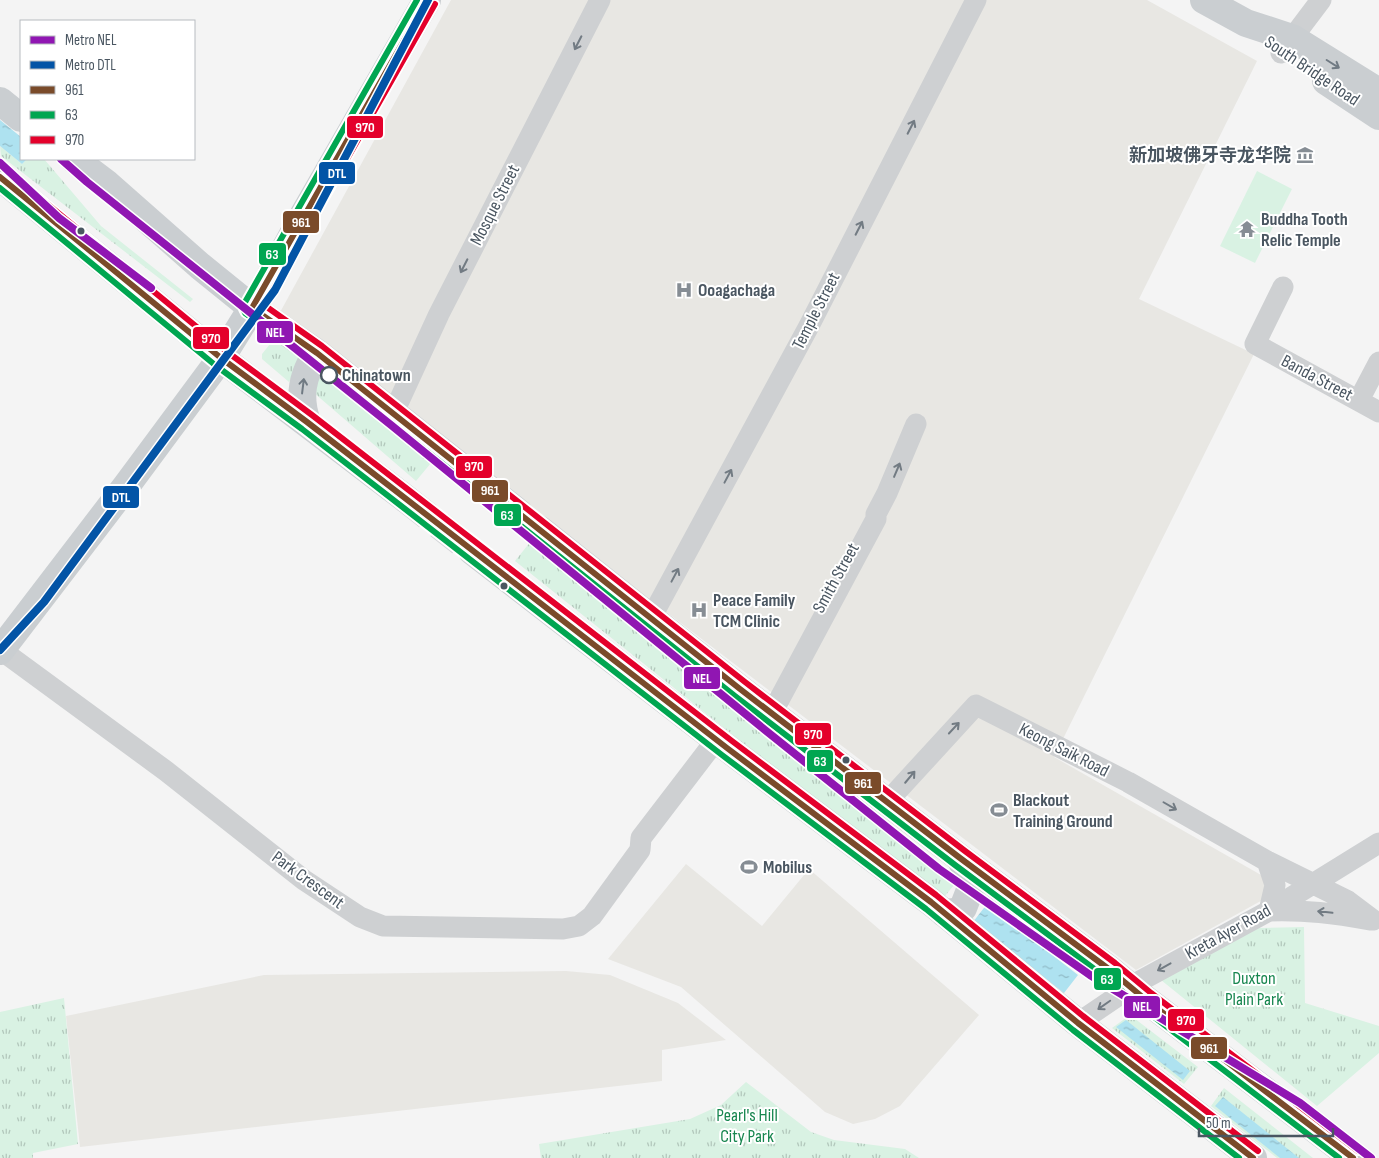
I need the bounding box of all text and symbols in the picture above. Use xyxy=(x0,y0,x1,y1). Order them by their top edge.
legend xyxy=(20,20,195,160)
text: Metro NEL xyxy=(65,31,117,50)
street label: South Bridge Road xyxy=(1261,32,1363,110)
one-way arrow xyxy=(573,36,583,51)
text: Metro DTL xyxy=(65,56,116,75)
one-way arrow xyxy=(1326,59,1340,69)
text: 961 xyxy=(65,81,84,100)
text: 63 xyxy=(65,106,78,125)
line badge: 970 xyxy=(346,115,384,139)
text: 970 xyxy=(355,119,375,136)
one-way arrow xyxy=(907,120,916,135)
text: 970 xyxy=(65,131,84,150)
place label: 新加坡佛牙寺龙华院 xyxy=(1129,145,1291,166)
museum icon: 新加坡佛牙寺龙华院 xyxy=(1295,145,1315,165)
line badge: DTL xyxy=(318,161,356,185)
street label: Mosque Street xyxy=(466,161,524,249)
text: DTL xyxy=(328,165,347,182)
place label: Buddha Tooth Relic Temple xyxy=(1261,209,1348,251)
line badge: 961 xyxy=(282,210,320,234)
text: 961 xyxy=(292,214,311,231)
temple icon: Buddha Tooth Relic Temple xyxy=(1237,219,1257,239)
one-way arrow xyxy=(854,221,864,236)
unlabelled marker xyxy=(76,226,86,236)
line badge: 63 xyxy=(258,242,287,266)
text: 63 xyxy=(266,246,278,263)
one-way arrow xyxy=(459,258,468,273)
street label: Temple Street xyxy=(788,268,845,353)
hospital icon: Ooagachaga xyxy=(674,280,694,300)
place label: Ooagachaga xyxy=(698,280,775,301)
line badge: NEL xyxy=(256,320,294,344)
text: NEL xyxy=(265,324,285,341)
line badge: 970 xyxy=(192,326,230,350)
text: 970 xyxy=(201,330,221,347)
street label: Banda Street xyxy=(1278,350,1357,406)
place label: Chinatown xyxy=(342,365,411,386)
marker: Chinatown xyxy=(320,366,338,384)
one-way arrow xyxy=(298,379,308,395)
line badge: 970 xyxy=(455,455,493,479)
text: 970 xyxy=(464,458,484,475)
one-way arrow xyxy=(892,463,902,478)
one-way arrow xyxy=(724,470,734,484)
line badge: 961 xyxy=(471,479,509,503)
text: 961 xyxy=(481,482,500,499)
line badge: DTL xyxy=(102,485,140,509)
text: DTL xyxy=(112,489,131,506)
line badge: 63 xyxy=(493,503,522,527)
text: 63 xyxy=(501,507,513,524)
street label: Smith Street xyxy=(808,539,864,617)
one-way arrow xyxy=(670,569,680,583)
unlabelled marker xyxy=(499,581,509,591)
place label: Peace Family TCM Clinic xyxy=(713,590,796,632)
hospital icon: Peace Family TCM Clinic xyxy=(689,600,709,620)
line badge: NEL xyxy=(683,666,721,690)
text: NEL xyxy=(692,670,712,687)
street label: Keong Saik Road xyxy=(1016,718,1112,782)
one-way arrow xyxy=(948,721,960,734)
line badge: 970 xyxy=(794,722,832,746)
text: 970 xyxy=(803,726,823,743)
line badge: 63 xyxy=(806,749,834,773)
text: 63 xyxy=(814,753,826,770)
unlabelled marker xyxy=(841,755,851,765)
line badge: 961 xyxy=(844,771,882,795)
one-way arrow xyxy=(905,771,916,784)
text: 961 xyxy=(854,775,873,792)
place label: Blackout Training Ground xyxy=(1013,790,1113,832)
sports icon: Blackout Training Ground xyxy=(989,800,1009,820)
one-way arrow xyxy=(1162,801,1177,811)
street label: Park Crescent xyxy=(268,847,349,914)
sports icon: Mobilus xyxy=(739,857,759,877)
place label: Mobilus xyxy=(763,857,812,878)
street label: Kreta Ayer Road xyxy=(1181,900,1275,964)
one-way arrow xyxy=(1317,907,1333,917)
one-way arrow xyxy=(1158,963,1172,973)
line badge: 63 xyxy=(1093,967,1122,991)
park label: Duxton Plain Park xyxy=(1225,968,1283,1010)
text: 63 xyxy=(1101,971,1113,988)
line badge: NEL xyxy=(1123,995,1161,1019)
text: NEL xyxy=(1132,998,1152,1015)
one-way arrow xyxy=(1097,1000,1111,1010)
line badge: 970 xyxy=(1167,1008,1205,1032)
text: 970 xyxy=(1176,1012,1196,1029)
line badge: 961 xyxy=(1190,1036,1228,1060)
text: 961 xyxy=(1200,1040,1219,1057)
park label: Pearl's Hill City Park xyxy=(716,1105,778,1147)
scale bar xyxy=(1199,1106,1333,1138)
text: 50 m xyxy=(1206,1114,1231,1133)

